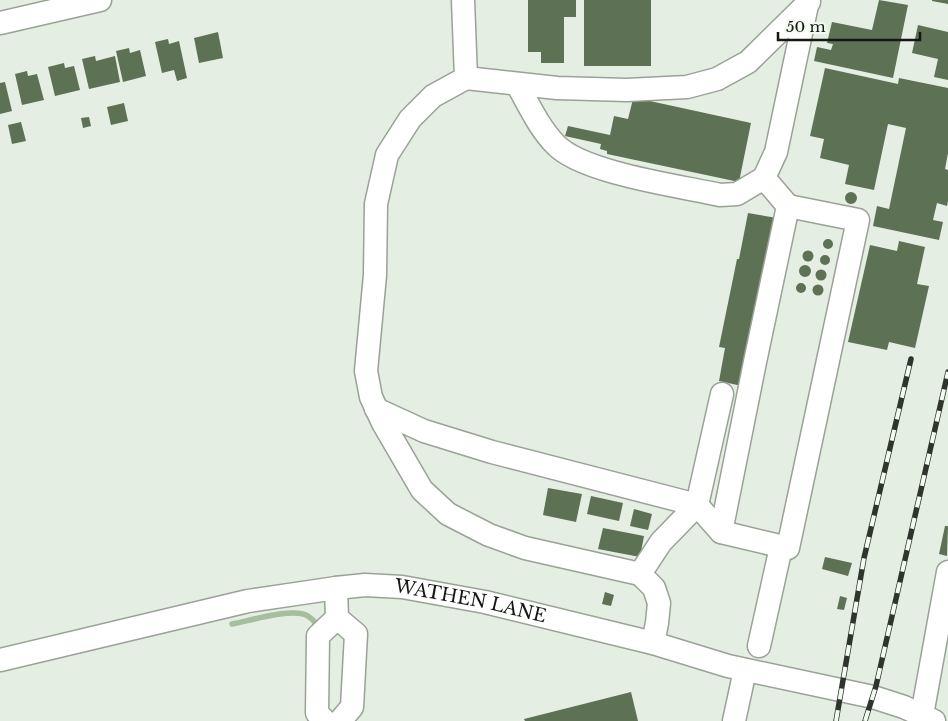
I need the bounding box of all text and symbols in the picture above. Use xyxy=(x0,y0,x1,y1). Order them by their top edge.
scale bar xyxy=(778,10,920,42)
text: 50 m xyxy=(786,17,826,36)
street label: WATHEN LANE xyxy=(392,575,549,628)

